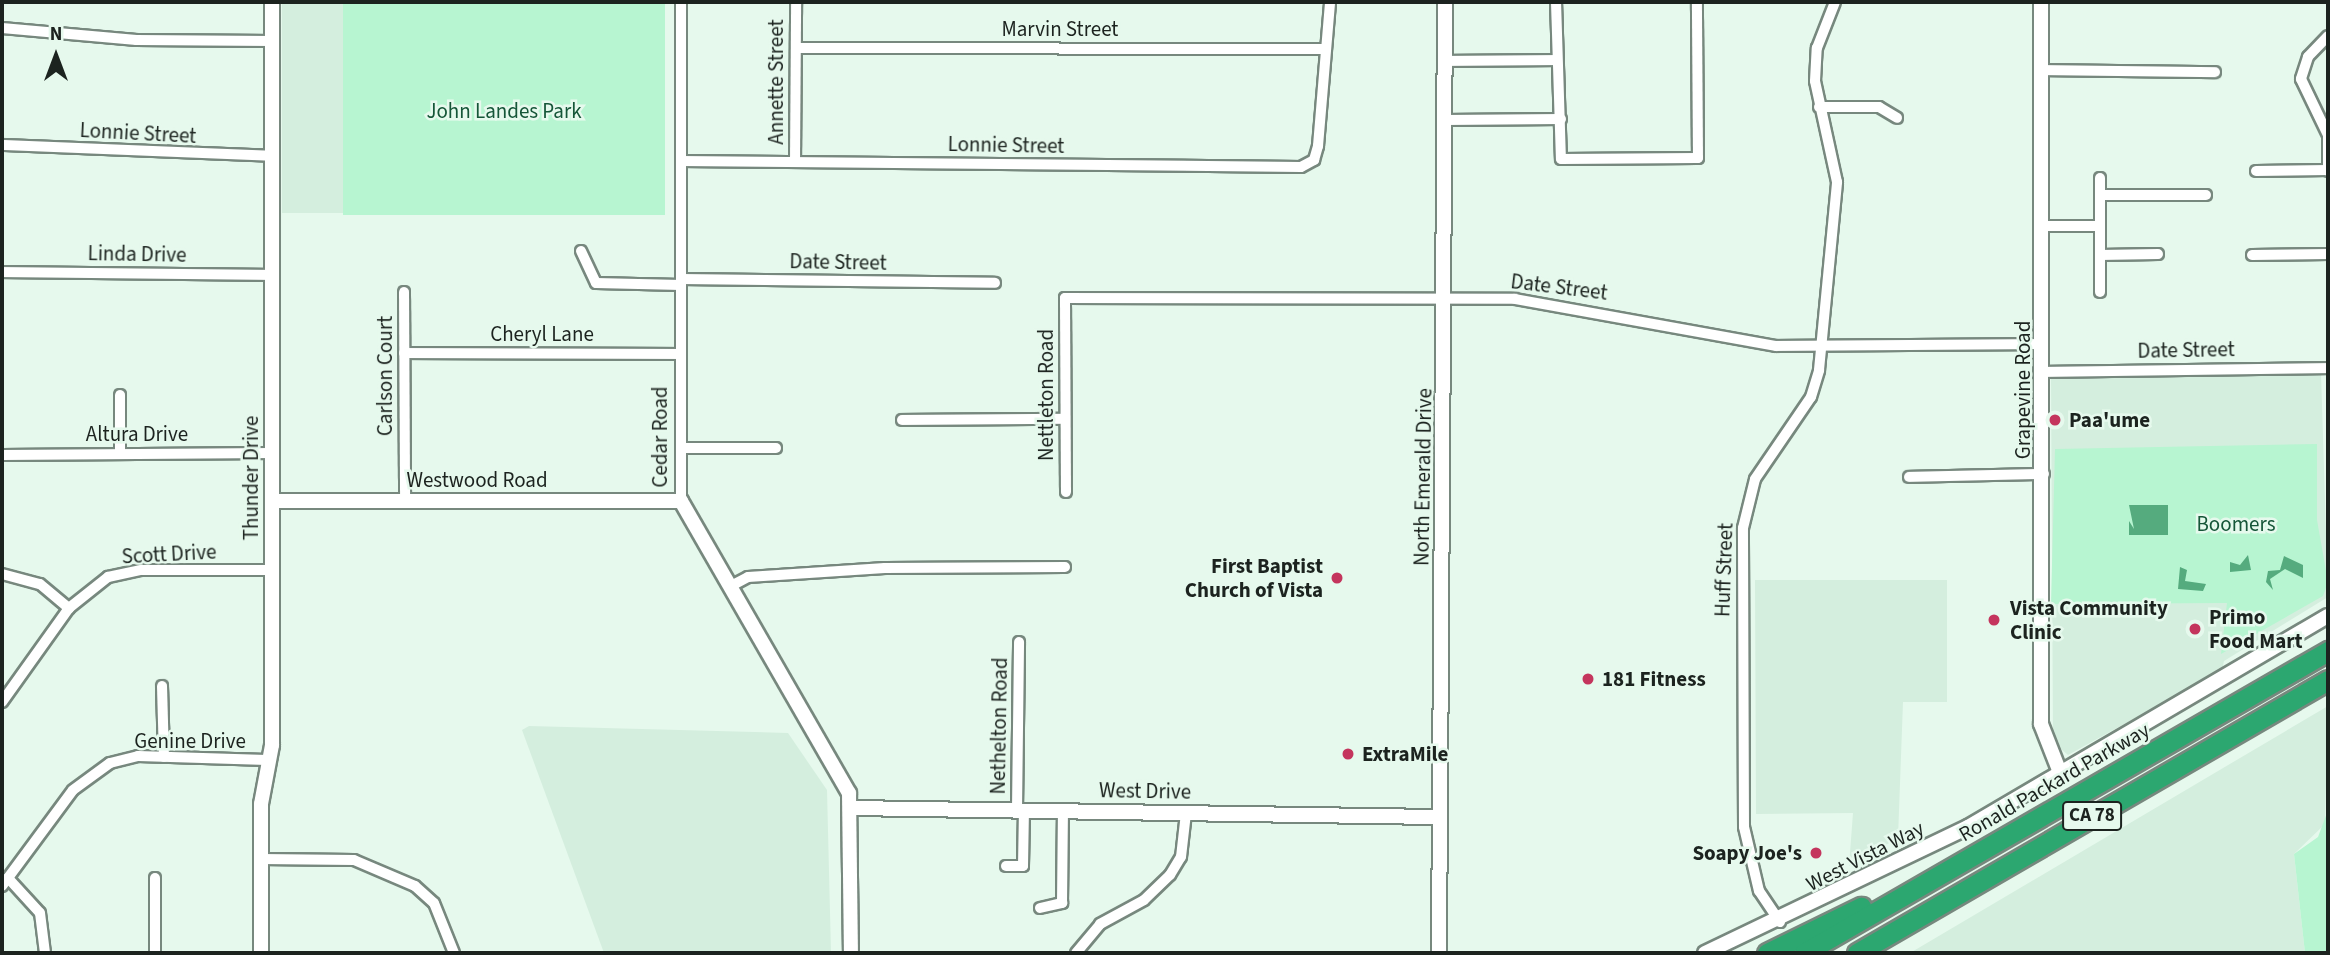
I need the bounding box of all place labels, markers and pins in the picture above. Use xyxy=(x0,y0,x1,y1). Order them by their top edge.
place label: Paa'ume xyxy=(2069,407,2150,433)
marker: Paa'ume xyxy=(2047,412,2063,428)
place label: First Baptist Church of Vista xyxy=(1185,553,1323,603)
marker: First Baptist Church of Vista xyxy=(1329,570,1345,586)
place label: Vista Community Clinic xyxy=(2010,595,2168,645)
place label: Primo Food Mart xyxy=(2209,604,2303,654)
marker: Vista Community Clinic xyxy=(1984,610,2004,630)
marker: Primo Food Mart xyxy=(2187,621,2203,637)
place label: 181 Fitness xyxy=(1602,666,1706,692)
marker: 181 Fitness xyxy=(1580,671,1596,687)
place label: ExtraMile xyxy=(1362,741,1448,767)
marker: ExtraMile xyxy=(1340,746,1356,762)
place label: Soapy Joe's xyxy=(1692,840,1802,866)
marker: Soapy Joe's xyxy=(1808,845,1824,861)

